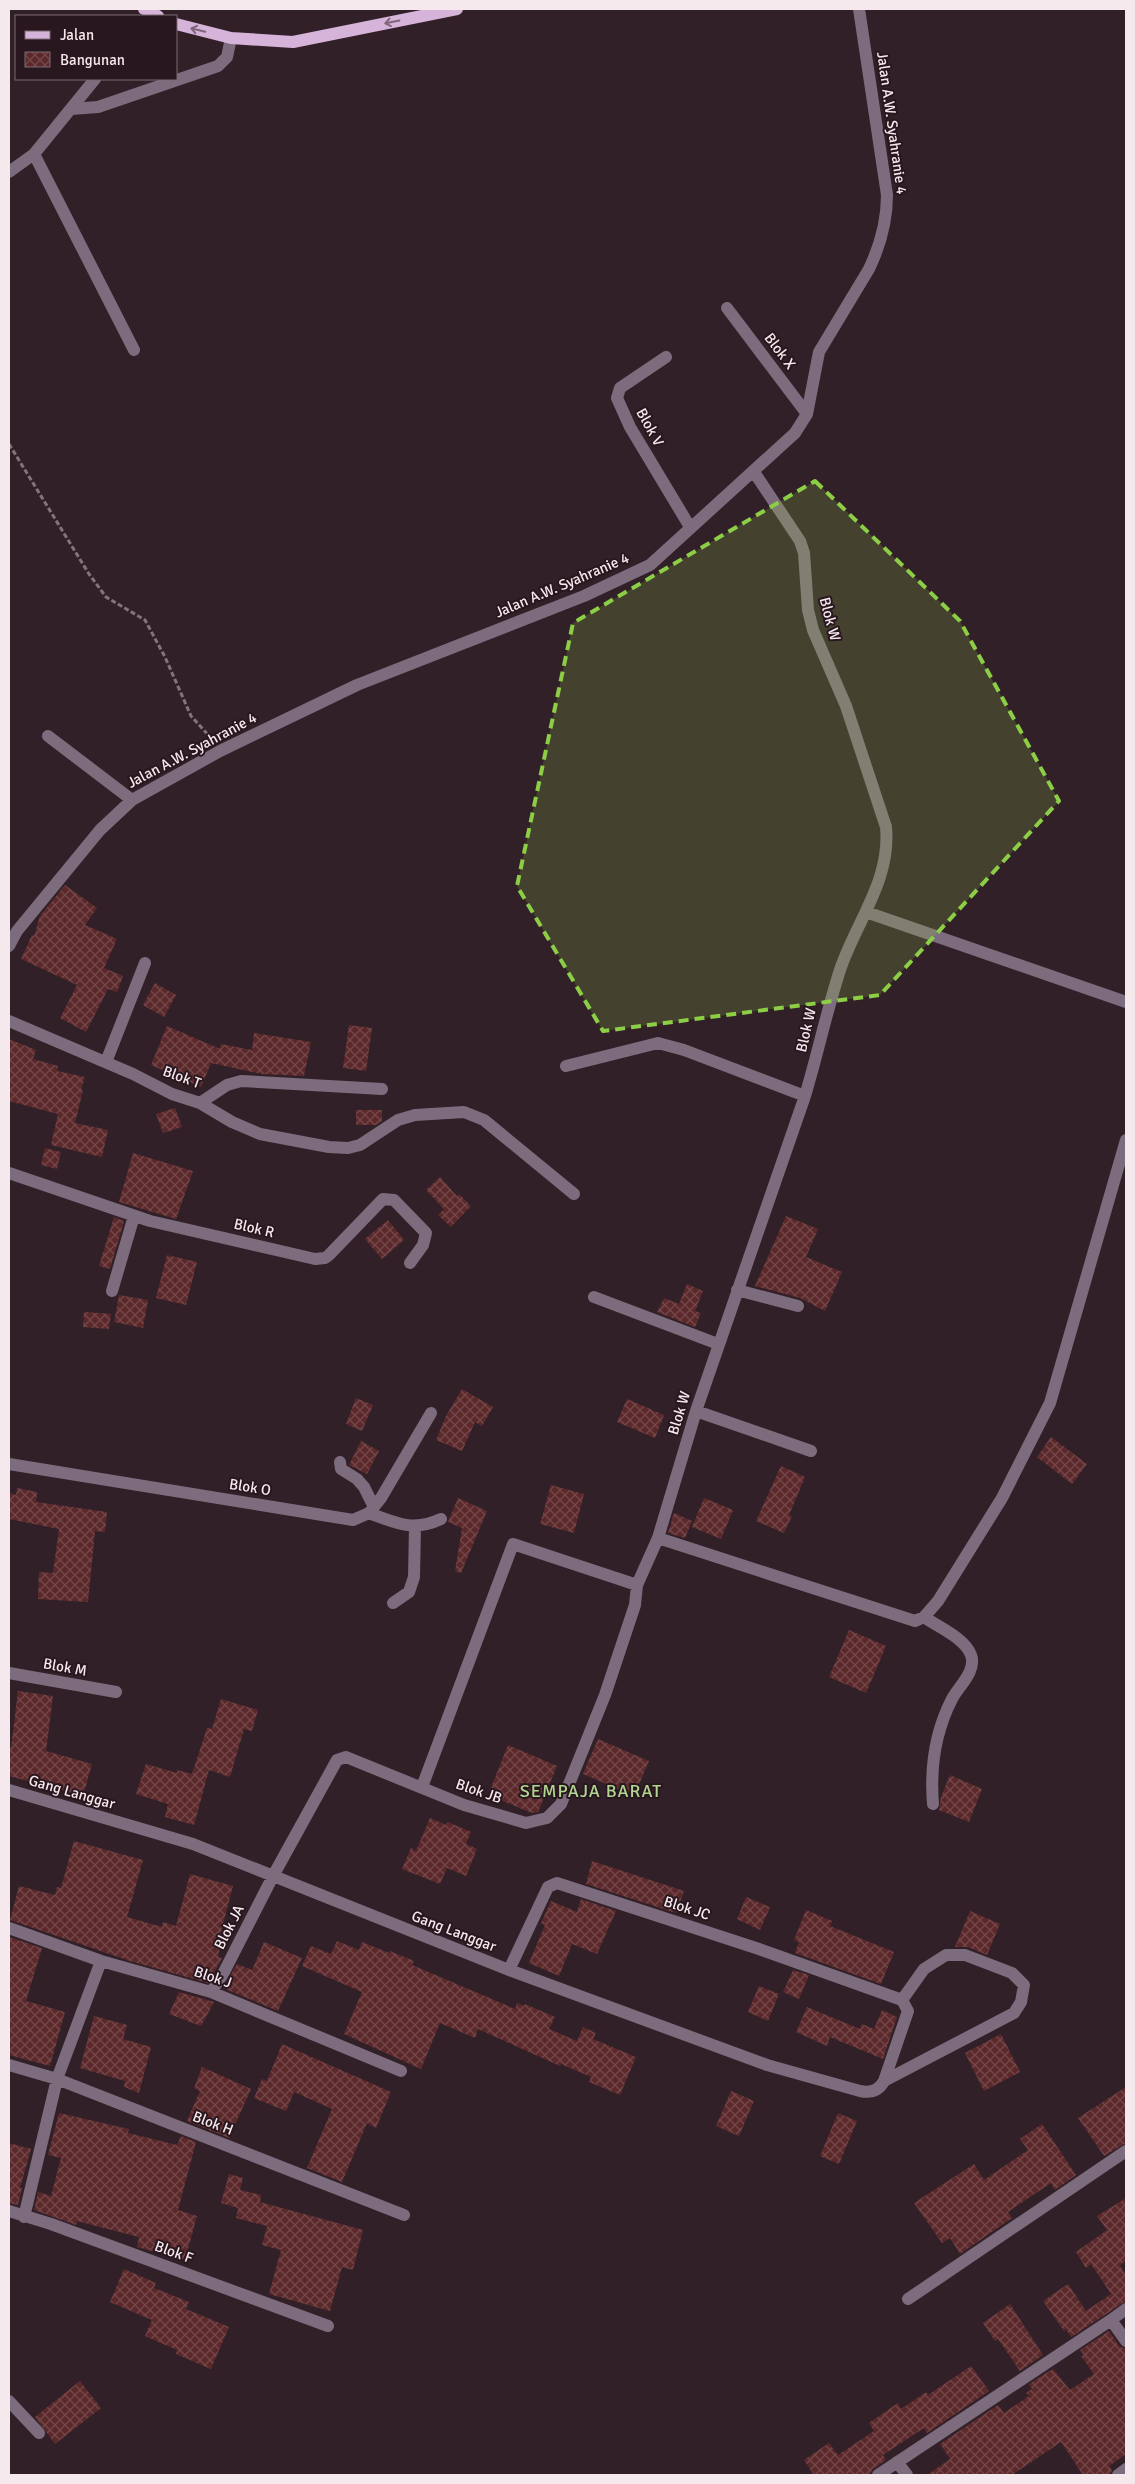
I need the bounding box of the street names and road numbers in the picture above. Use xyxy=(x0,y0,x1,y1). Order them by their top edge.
street label: Jalan A.W. Syahranie 4 xyxy=(873,50,911,196)
street label: Blok X xyxy=(761,329,800,373)
street label: Blok V xyxy=(632,405,668,449)
street label: Jalan A.W. Syahranie 4 xyxy=(492,549,632,621)
street label: Blok W xyxy=(816,595,845,643)
street label: Jalan A.W. Syahranie 4 xyxy=(124,708,260,792)
street label: Blok W xyxy=(792,1006,820,1054)
street label: Blok T xyxy=(160,1062,204,1092)
street label: Blok R xyxy=(232,1215,276,1241)
street label: Blok W xyxy=(664,1389,694,1437)
street label: Blok O xyxy=(228,1475,272,1499)
street label: Blok M xyxy=(42,1654,88,1680)
street label: Gang Langgar xyxy=(27,1771,118,1813)
street label: Blok JB xyxy=(453,1775,505,1807)
street label: Blok JC xyxy=(662,1892,712,1924)
street label: Blok JA xyxy=(210,1902,248,1952)
street label: Gang Langgar xyxy=(409,1907,499,1956)
street label: Blok J xyxy=(192,1962,234,1992)
street label: Blok H xyxy=(190,2107,236,2139)
street label: Blok F xyxy=(152,2237,196,2267)

